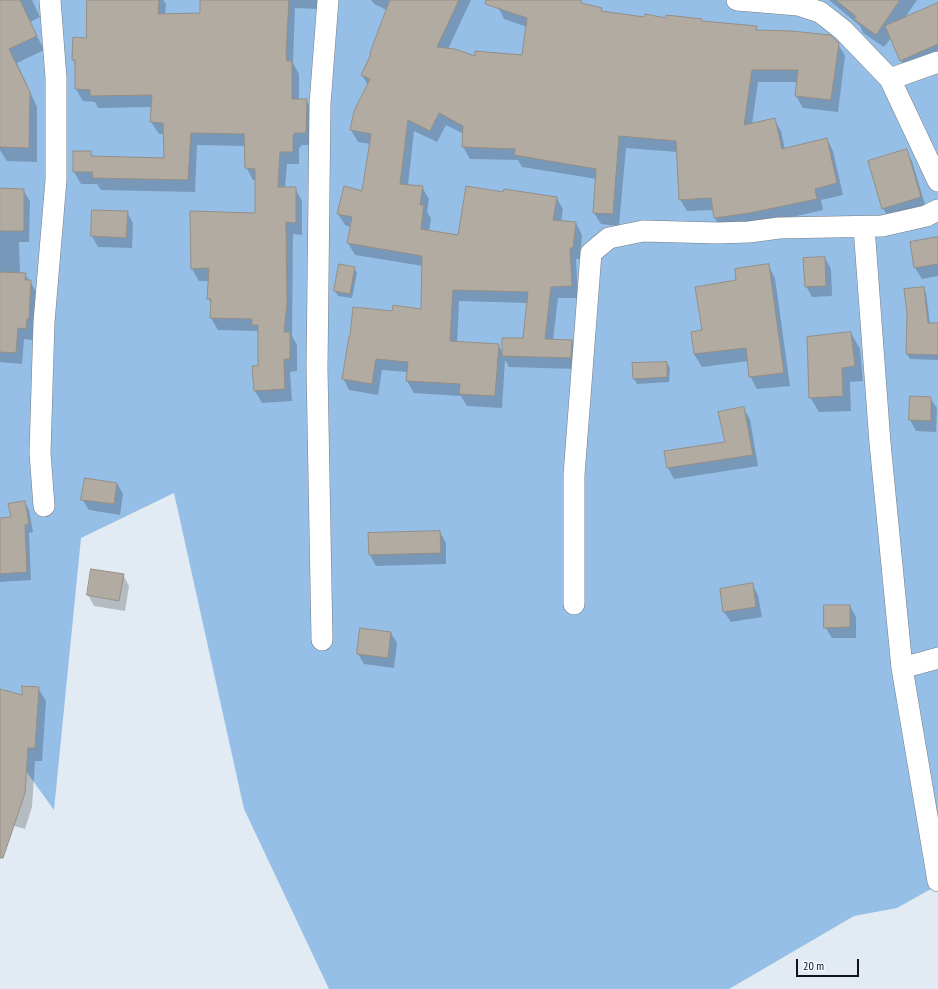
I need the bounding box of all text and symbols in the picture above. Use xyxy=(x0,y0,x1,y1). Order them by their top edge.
scale bar xyxy=(798,951,861,977)
text: 20 m xyxy=(803,958,824,973)

